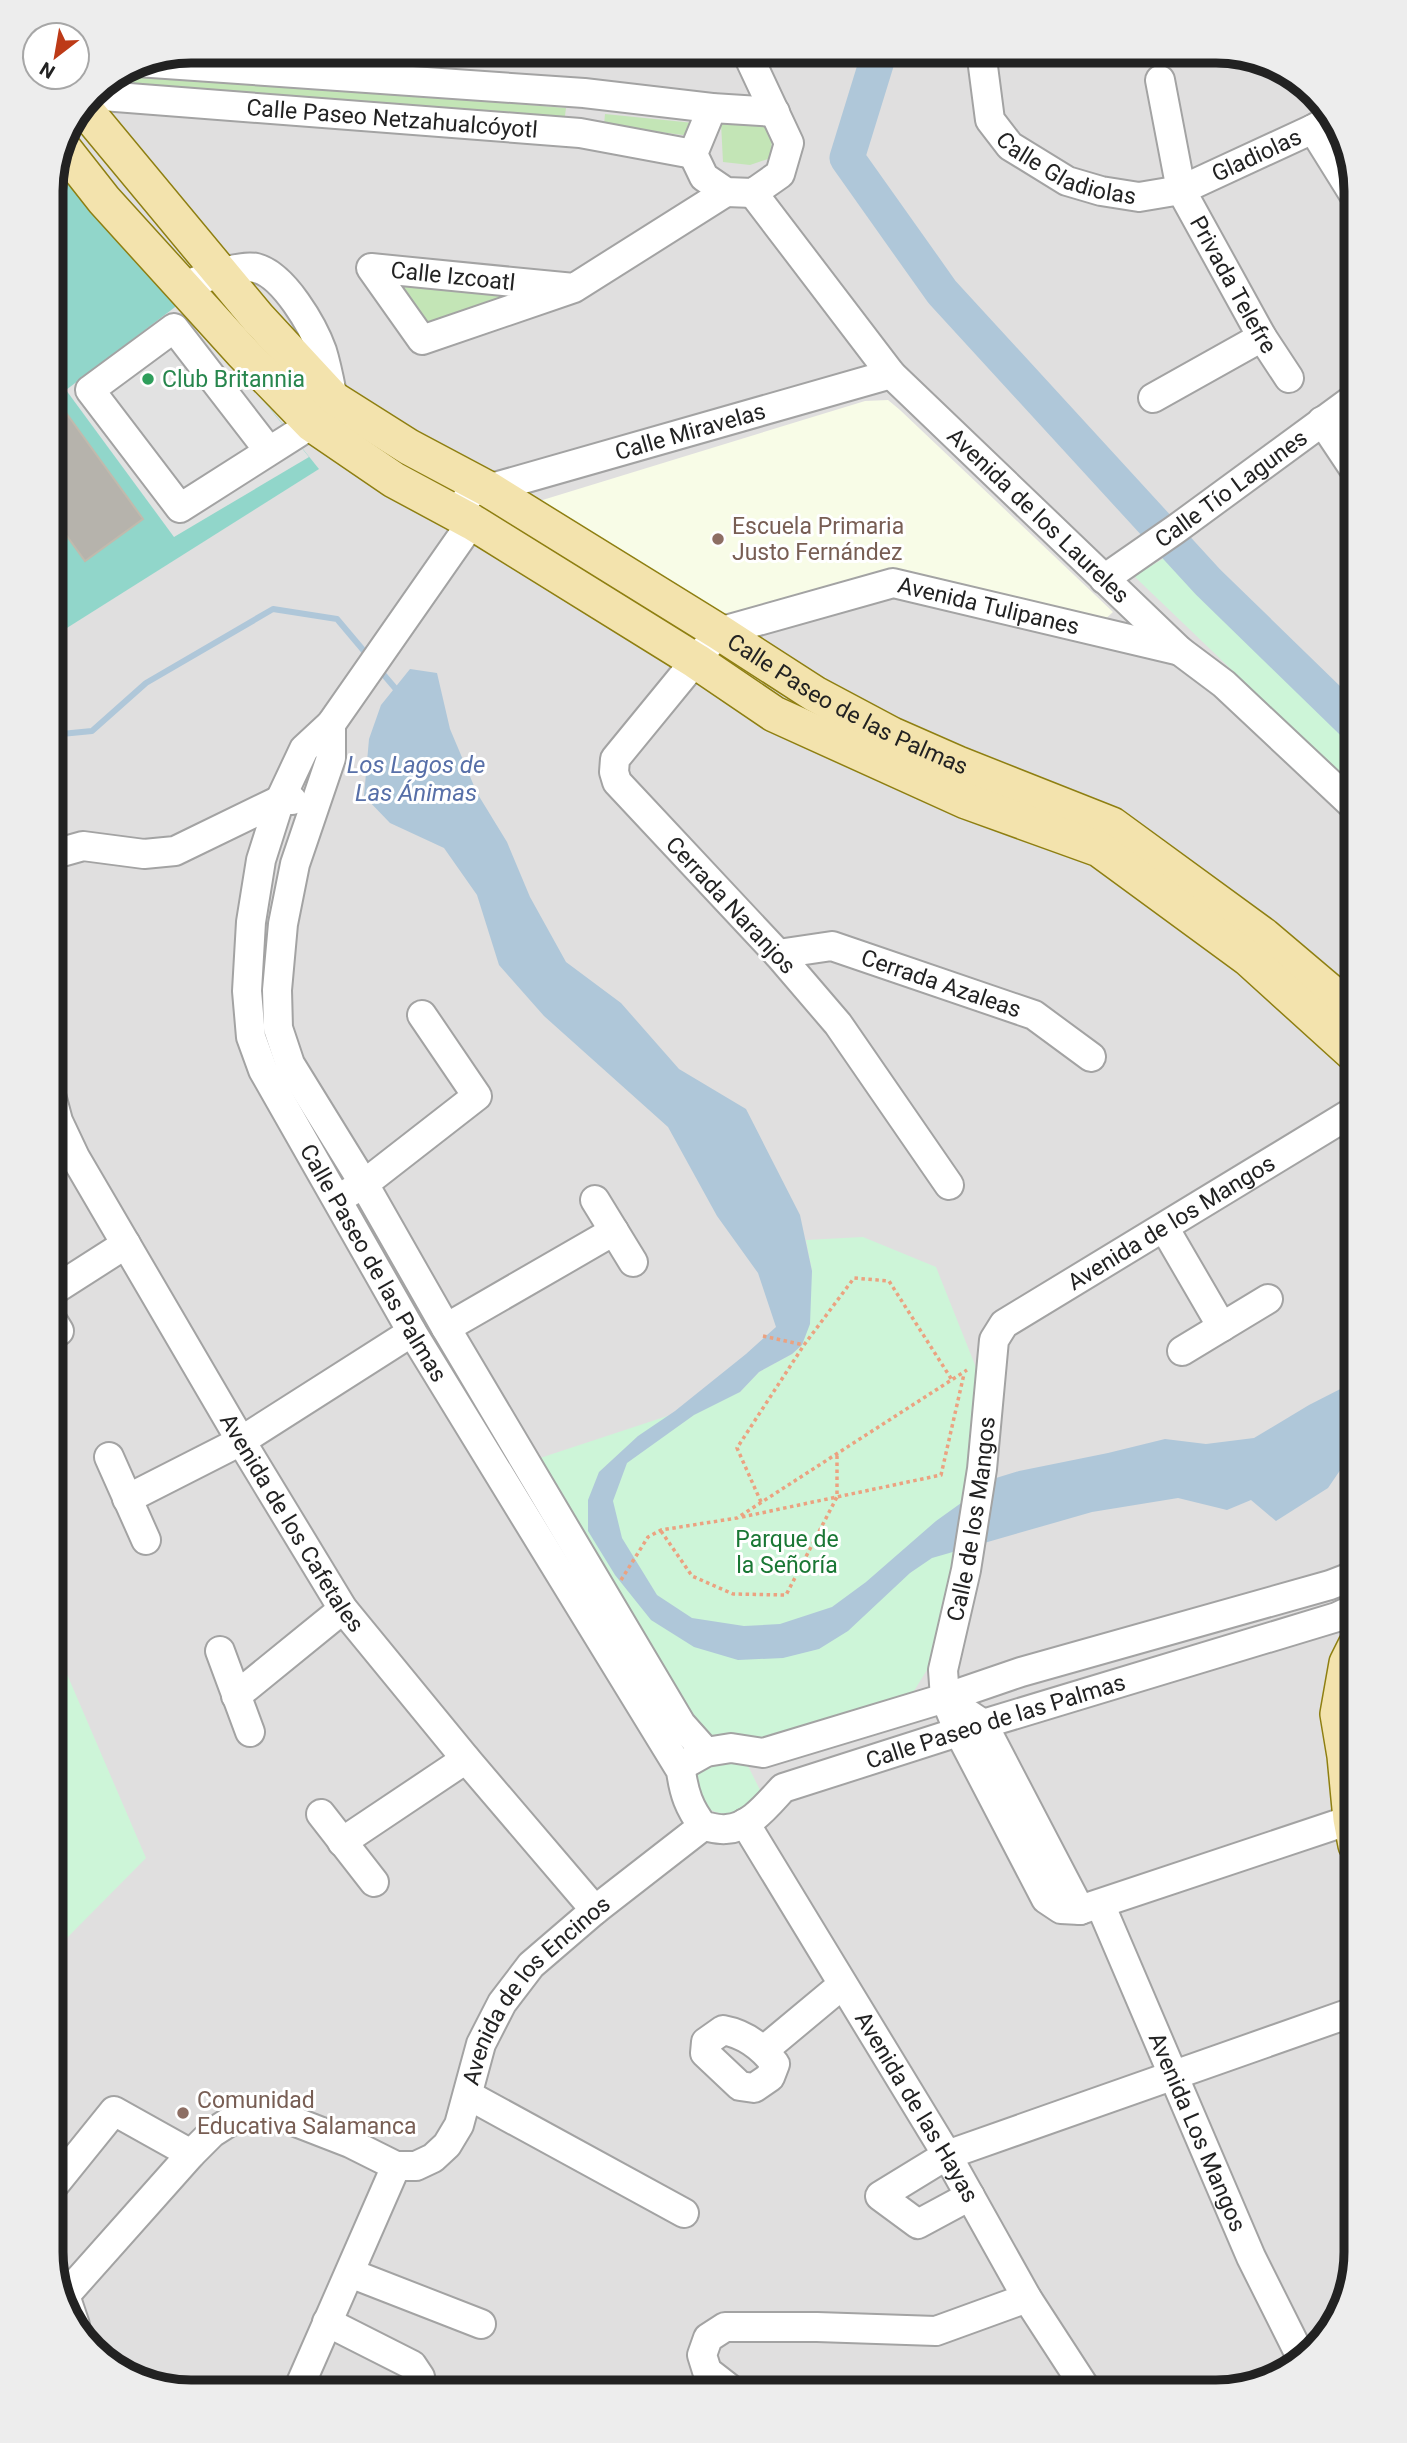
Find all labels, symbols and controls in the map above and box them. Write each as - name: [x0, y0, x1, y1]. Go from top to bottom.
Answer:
- north arrow: [21, 21, 91, 91]
- text: N: [36, 57, 59, 83]
- street label: Calle Paseo Netzahualcóyotl: [245, 94, 539, 144]
- street label: Gladiolas: [1208, 123, 1306, 188]
- street label: Calle Gladiolas: [990, 127, 1138, 210]
- street label: Privada Telefre: [1184, 212, 1282, 358]
- street label: Calle Izcoatl: [389, 257, 516, 296]
- place label: Club Britannia: [162, 366, 305, 393]
- marker: Club Britannia: [140, 371, 156, 387]
- street label: Calle Miravelas: [612, 398, 769, 466]
- street label: Avenida de los Laureles: [942, 423, 1135, 609]
- street label: Calle Tío Lagunes: [1150, 424, 1313, 553]
- place label: Escuela Primaria Justo Fernández: [732, 513, 904, 566]
- marker: Escuela Primaria Justo Fernández: [710, 531, 726, 547]
- street label: Avenida Tulipanes: [895, 572, 1082, 641]
- street label: Calle Paseo de las Palmas: [722, 628, 972, 781]
- water label: Los Lagos de Las Ánimas: [347, 751, 485, 807]
- street label: Cerrada Naranjos: [660, 831, 801, 980]
- street label: Cerrada Azaleas: [858, 944, 1025, 1024]
- street label: Calle Paseo de las Palmas: [294, 1139, 452, 1387]
- street label: Avenida de los Mangos: [1063, 1150, 1280, 1296]
- street label: Avenida de los Cafetales: [214, 1409, 369, 1638]
- street label: Calle de los Mangos: [942, 1415, 1001, 1624]
- park label: Parque de la Señoría: [735, 1526, 839, 1579]
- street label: Calle Paseo de las Palmas: [863, 1669, 1128, 1775]
- street label: Avenida de los Encinos: [457, 1890, 616, 2088]
- street label: Avenida de las Hayas: [849, 2007, 984, 2207]
- street label: Avenida Los Mangos: [1143, 2029, 1251, 2236]
- place label: Comunidad Educativa Salamanca: [197, 2087, 417, 2140]
- marker: Comunidad Educativa Salamanca: [175, 2105, 191, 2121]

